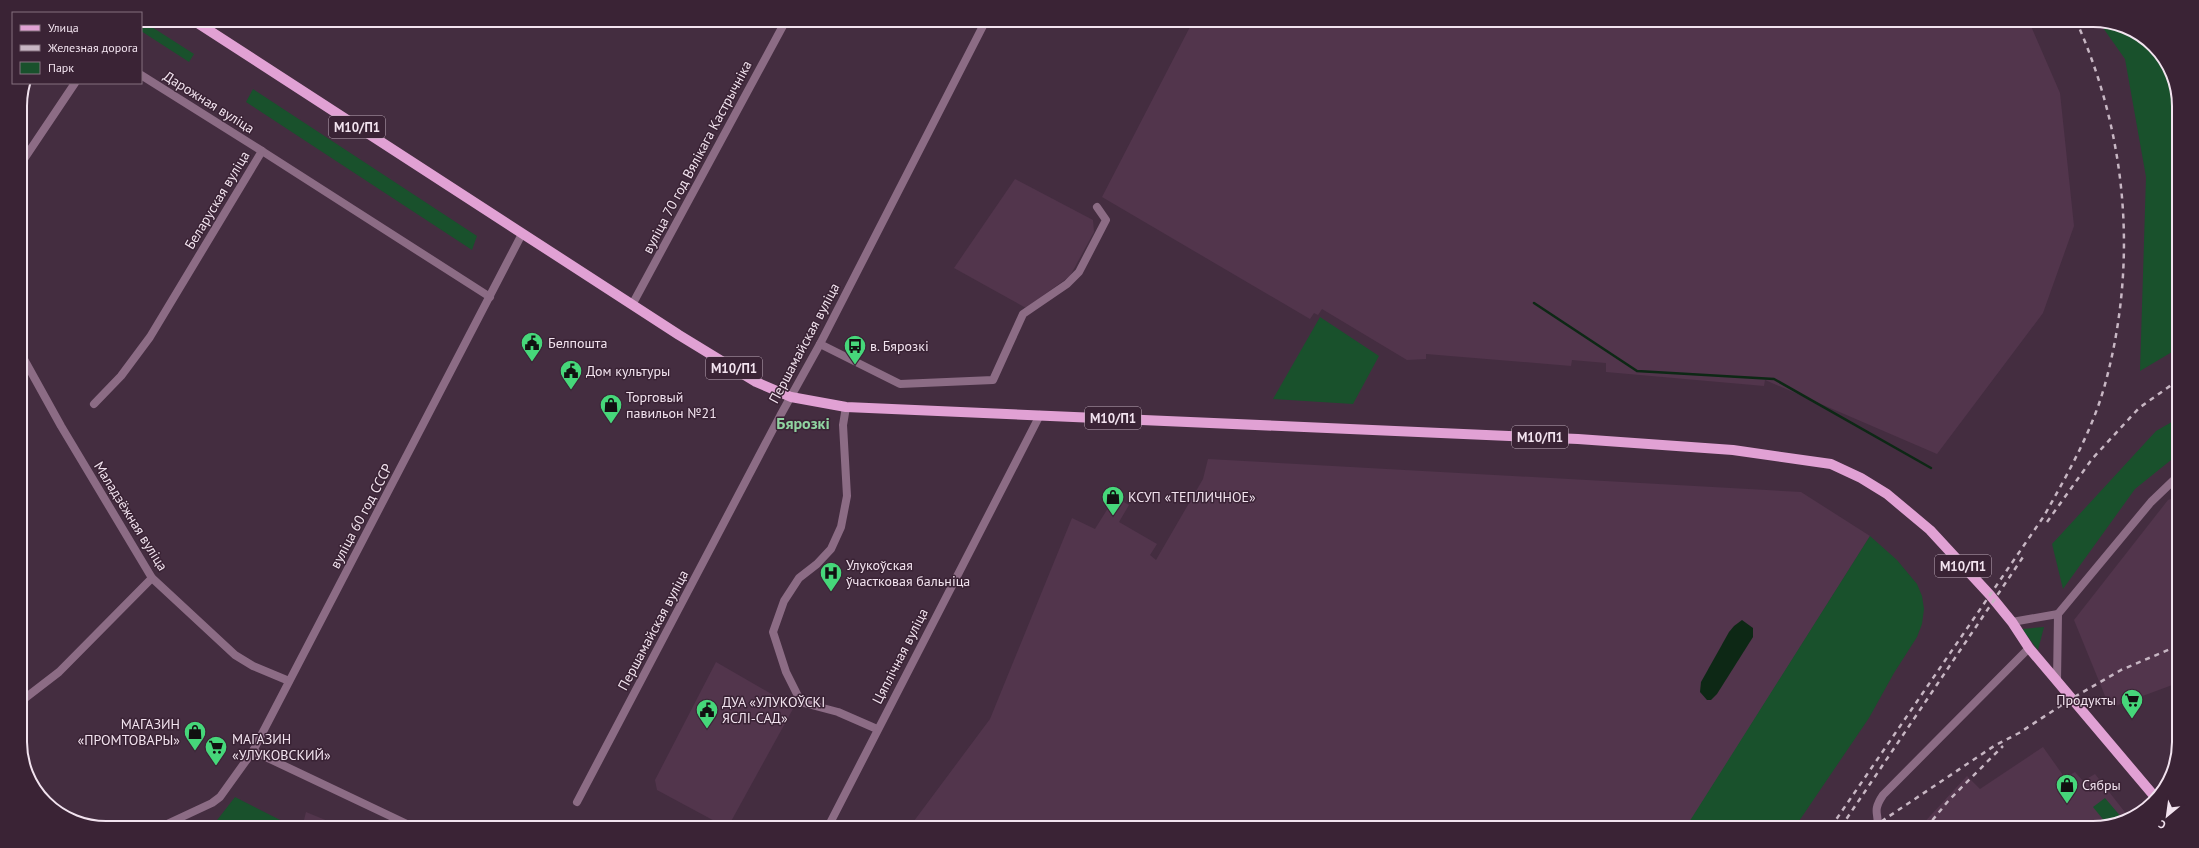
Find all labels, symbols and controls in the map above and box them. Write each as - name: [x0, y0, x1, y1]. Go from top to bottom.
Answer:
- legend: [12, 12, 142, 84]
- text: Улица: [48, 20, 79, 35]
- text: Железная дорога: [47, 40, 138, 55]
- street label: вуліца 70 год Вялікага Кастрычніка: [638, 57, 756, 257]
- text: Парк: [48, 60, 74, 75]
- street label: Дарожная вуліца: [160, 67, 258, 137]
- road number: М10/П1: [329, 116, 385, 138]
- street label: Беларуская вуліца: [181, 148, 253, 252]
- street label: Першамайская вуліца: [765, 280, 843, 406]
- public building icon: Белпошта: [519, 330, 545, 363]
- bus stop icon: в. Бярозкі: [842, 333, 868, 366]
- place label: Белпошта: [548, 334, 607, 352]
- place label: в. Бярозкі: [870, 337, 929, 355]
- road number: М10/П1: [706, 357, 762, 379]
- public building icon: Дом культуры: [558, 358, 584, 391]
- place label: Дом культуры: [586, 362, 670, 380]
- place label: Торговый павильон №21: [626, 388, 717, 422]
- shop icon: Торговый павильон №21: [598, 392, 624, 425]
- road number: М10/П1: [1085, 407, 1141, 429]
- district label: Бярозкі: [776, 413, 830, 433]
- road number: М10/П1: [1512, 426, 1568, 448]
- street label: Маладзёжная вуліца: [90, 458, 172, 574]
- street label: вуліца 60 год СССР: [326, 460, 396, 572]
- shop icon: КСУП «ТЕПЛИЧНОЕ»: [1100, 484, 1126, 517]
- place label: КСУП «ТЕПЛИЧНОЕ»: [1128, 488, 1256, 506]
- road number: М10/П1: [1935, 555, 1991, 577]
- place label: Улукоўская ўчастковая бальніца: [846, 556, 970, 590]
- hospital icon: Улукоўская ўчастковая бальніца: [818, 560, 844, 593]
- street label: Першамайская вуліца: [614, 567, 692, 693]
- street label: Цяплічная вуліца: [868, 605, 932, 707]
- supermarket icon: Продукты: [2119, 687, 2145, 720]
- place label: Продукты: [2056, 691, 2116, 709]
- place label: ДУА «УЛУКОЎСКІ ЯСЛІ-САД»: [722, 693, 825, 727]
- public building icon: ДУА «УЛУКОЎСКІ ЯСЛІ-САД»: [694, 697, 720, 730]
- place label: МАГАЗИН «ПРОМТОВАРЫ»: [78, 715, 180, 749]
- shop icon: МАГАЗИН «ПРОМТОВАРЫ»: [182, 719, 208, 752]
- place label: МАГАЗИН «УЛУКОВСКИЙ»: [232, 730, 331, 764]
- supermarket icon: МАГАЗИН «УЛУКОВСКИЙ»: [203, 734, 229, 767]
- shop icon: Сябры: [2054, 772, 2080, 805]
- place label: Сябры: [2082, 776, 2121, 794]
- north arrow: [2147, 796, 2187, 836]
- text: С: [2156, 817, 2168, 832]

